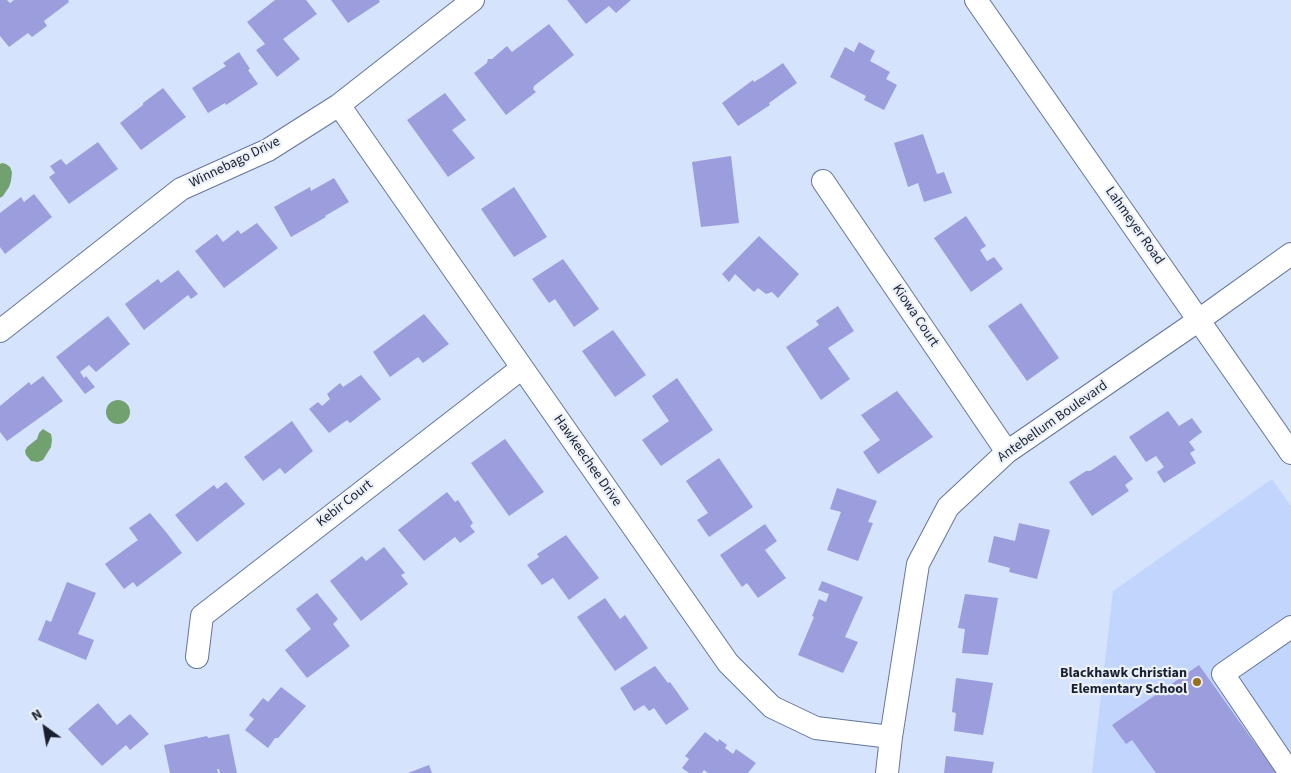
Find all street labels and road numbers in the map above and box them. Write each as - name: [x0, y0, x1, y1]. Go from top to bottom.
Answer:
- street label: Winnebago Drive: [187, 134, 283, 192]
- street label: Lahmeyer Road: [1101, 184, 1167, 268]
- street label: Kiowa Court: [888, 282, 942, 350]
- street label: Antebellum Boulevard: [995, 378, 1111, 466]
- street label: Hawkeechee Drive: [549, 412, 625, 510]
- street label: Kebir Court: [314, 477, 376, 531]

